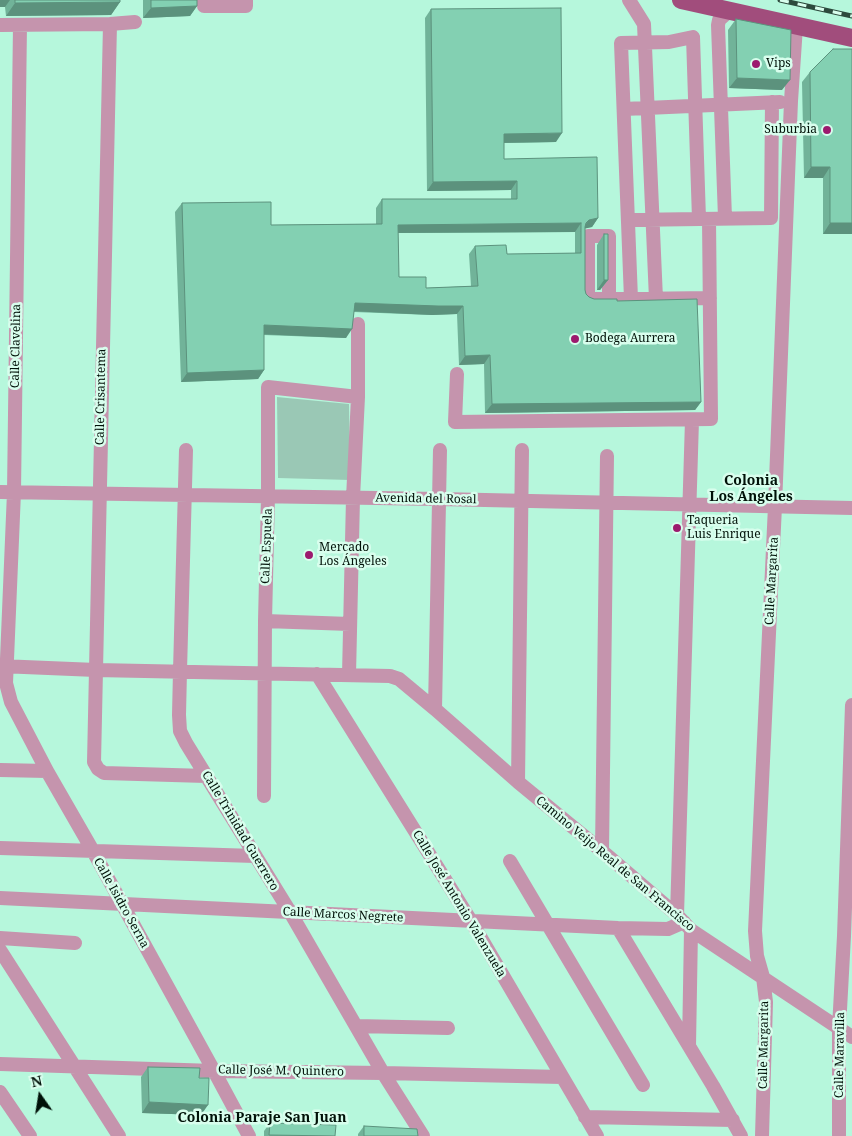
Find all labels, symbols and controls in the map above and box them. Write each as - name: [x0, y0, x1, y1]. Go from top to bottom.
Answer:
- place label: Vips: [766, 57, 791, 71]
- marker: Vips: [750, 58, 762, 70]
- place label: Suburbia: [764, 123, 817, 137]
- marker: Suburbia: [821, 124, 833, 136]
- street label: Calle Clavelina: [8, 304, 24, 388]
- place label: Bodega Aurrera: [585, 332, 676, 346]
- marker: Bodega Aurrera: [569, 333, 581, 345]
- street label: Calle Crisantema: [93, 349, 109, 445]
- district label: Colonia Los Ángeles: [709, 473, 793, 506]
- street label: Avenida del Rosal: [375, 491, 477, 507]
- street label: Calle Espuela: [258, 508, 276, 584]
- place label: Taqueria Luis Enrique: [687, 514, 761, 542]
- marker: Taqueria Luis Enrique: [671, 522, 683, 534]
- street label: Calle Margarita: [762, 536, 782, 626]
- place label: Mercado Los Ángeles: [319, 541, 387, 569]
- marker: Mercado Los Ángeles: [303, 549, 315, 561]
- street label: Calle Trinidad Guerrero: [199, 769, 281, 893]
- street label: Camino Veijo Real de San Francisco: [533, 793, 697, 935]
- street label: Calle José Antonio Valenzuela: [409, 828, 509, 980]
- street label: Calle Isidro Serna: [90, 855, 152, 951]
- street label: Calle Marcos Negrete: [282, 905, 404, 925]
- street label: Calle Margarita: [756, 1001, 772, 1089]
- street label: Calle Maravilla: [832, 1012, 848, 1098]
- street label: Calle José M. Quintero: [218, 1063, 344, 1079]
- text: N: [29, 1070, 44, 1091]
- north arrow: [15, 1071, 65, 1121]
- district label: Colonia Paraje San Juan: [177, 1110, 347, 1126]

